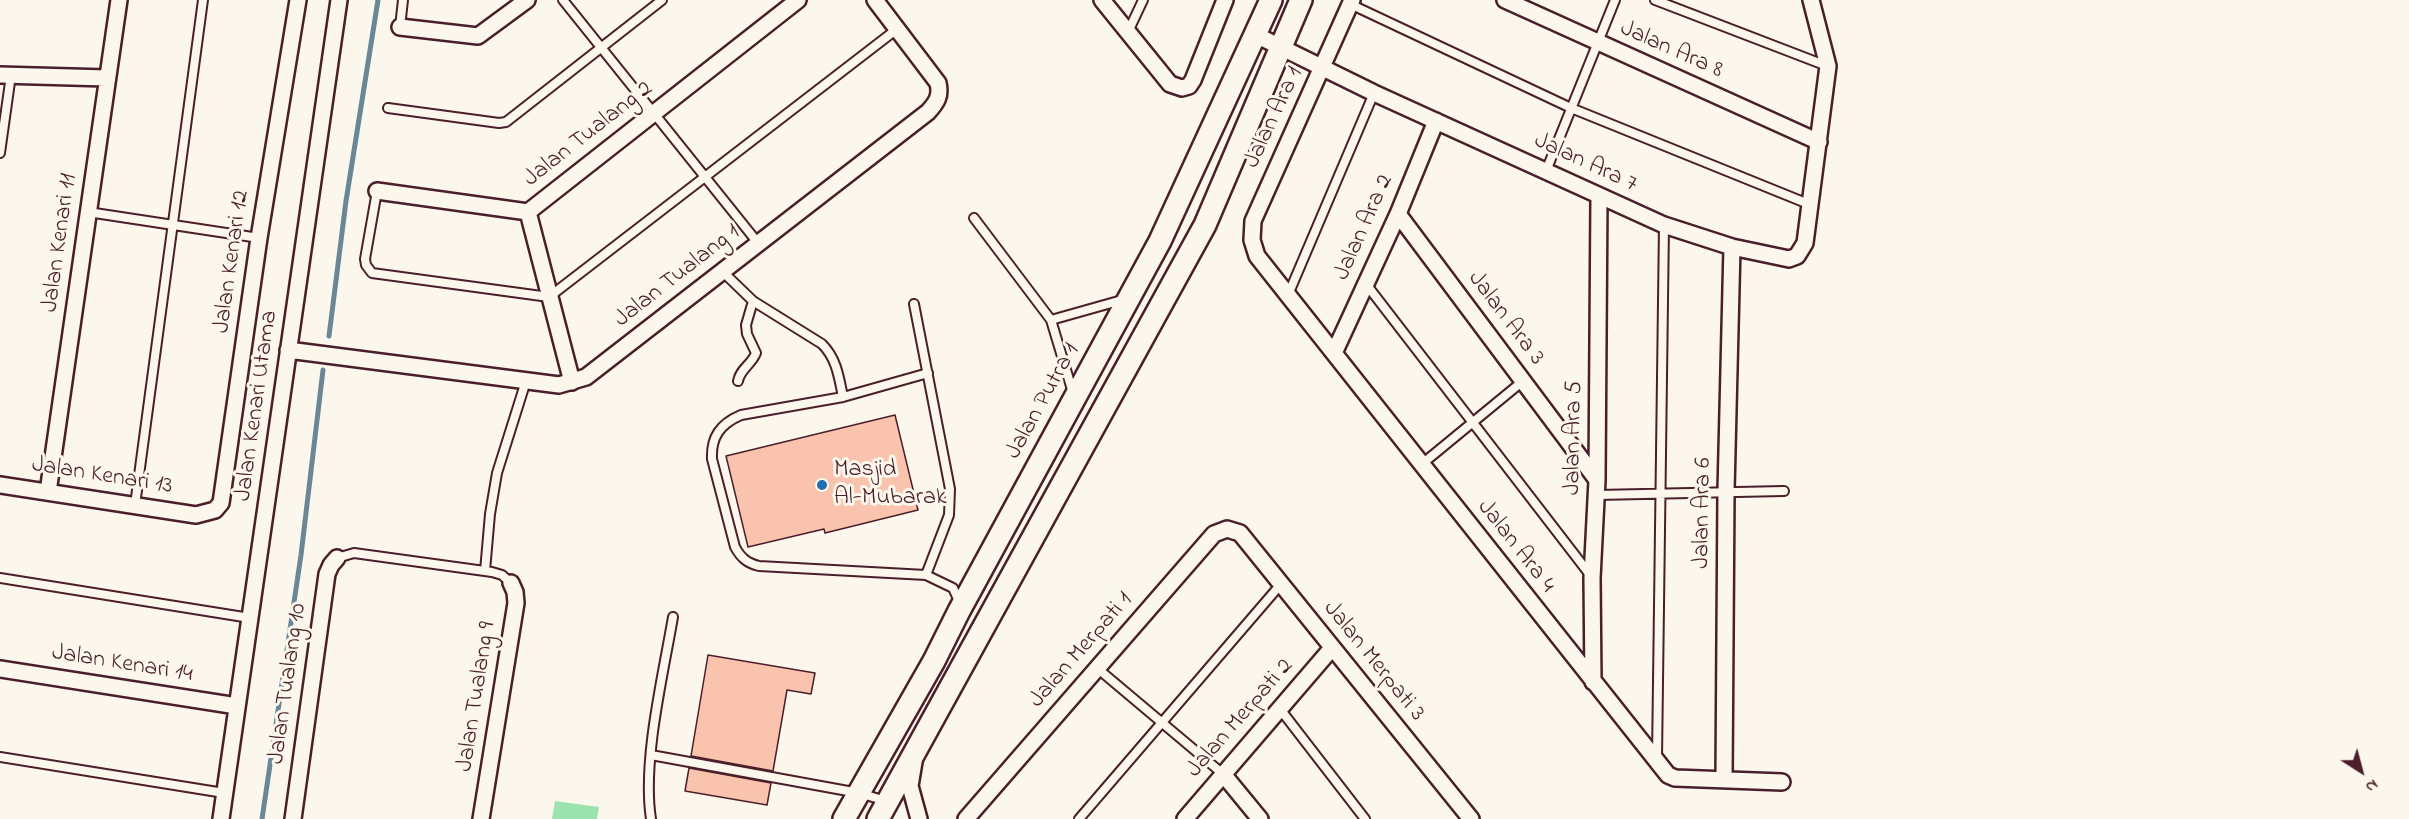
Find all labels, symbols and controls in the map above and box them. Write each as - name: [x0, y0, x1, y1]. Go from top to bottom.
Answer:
- street label: Jalan Ara 8: [1615, 16, 1727, 86]
- street label: Jalan Ara 1: [1239, 63, 1311, 173]
- street label: Jalan Tualang 2: [519, 76, 659, 194]
- street label: Jalan Ara 7: [1529, 128, 1641, 200]
- street label: Jalan Ara 2: [1329, 171, 1401, 285]
- street label: Jalan Kenari 11: [37, 172, 85, 314]
- street label: Jalan Kenari 12: [209, 189, 257, 335]
- street label: Jalan Tualang 1: [609, 219, 747, 335]
- street label: Jalan Ara 3: [1460, 266, 1550, 372]
- street label: Jalan Kenari Utama: [230, 309, 286, 503]
- street label: Jalan Putra 1: [1000, 339, 1088, 465]
- street label: Jalan Ara 5: [1560, 381, 1590, 495]
- street label: Jalan Kenari 13: [30, 452, 174, 502]
- place label: Masjid Al-Mubarak: [834, 457, 947, 513]
- street label: Jalan Ara 6: [1689, 457, 1719, 569]
- marker: Masjid Al-Mubarak: [815, 478, 829, 492]
- street label: Jalan Ara 4: [1470, 495, 1560, 599]
- street label: Jalan Merpati 1: [1024, 587, 1140, 715]
- street label: Jalan Merpati 3: [1316, 596, 1430, 728]
- street label: Jalan Tualang 10: [263, 602, 315, 766]
- street label: Jalan Tualang 9: [452, 620, 504, 774]
- street label: Jalan Kenari 14: [50, 640, 194, 690]
- street label: Jalan Merpati 2: [1181, 653, 1301, 785]
- north arrow: [2331, 741, 2391, 801]
- text: N: [2360, 773, 2383, 798]

